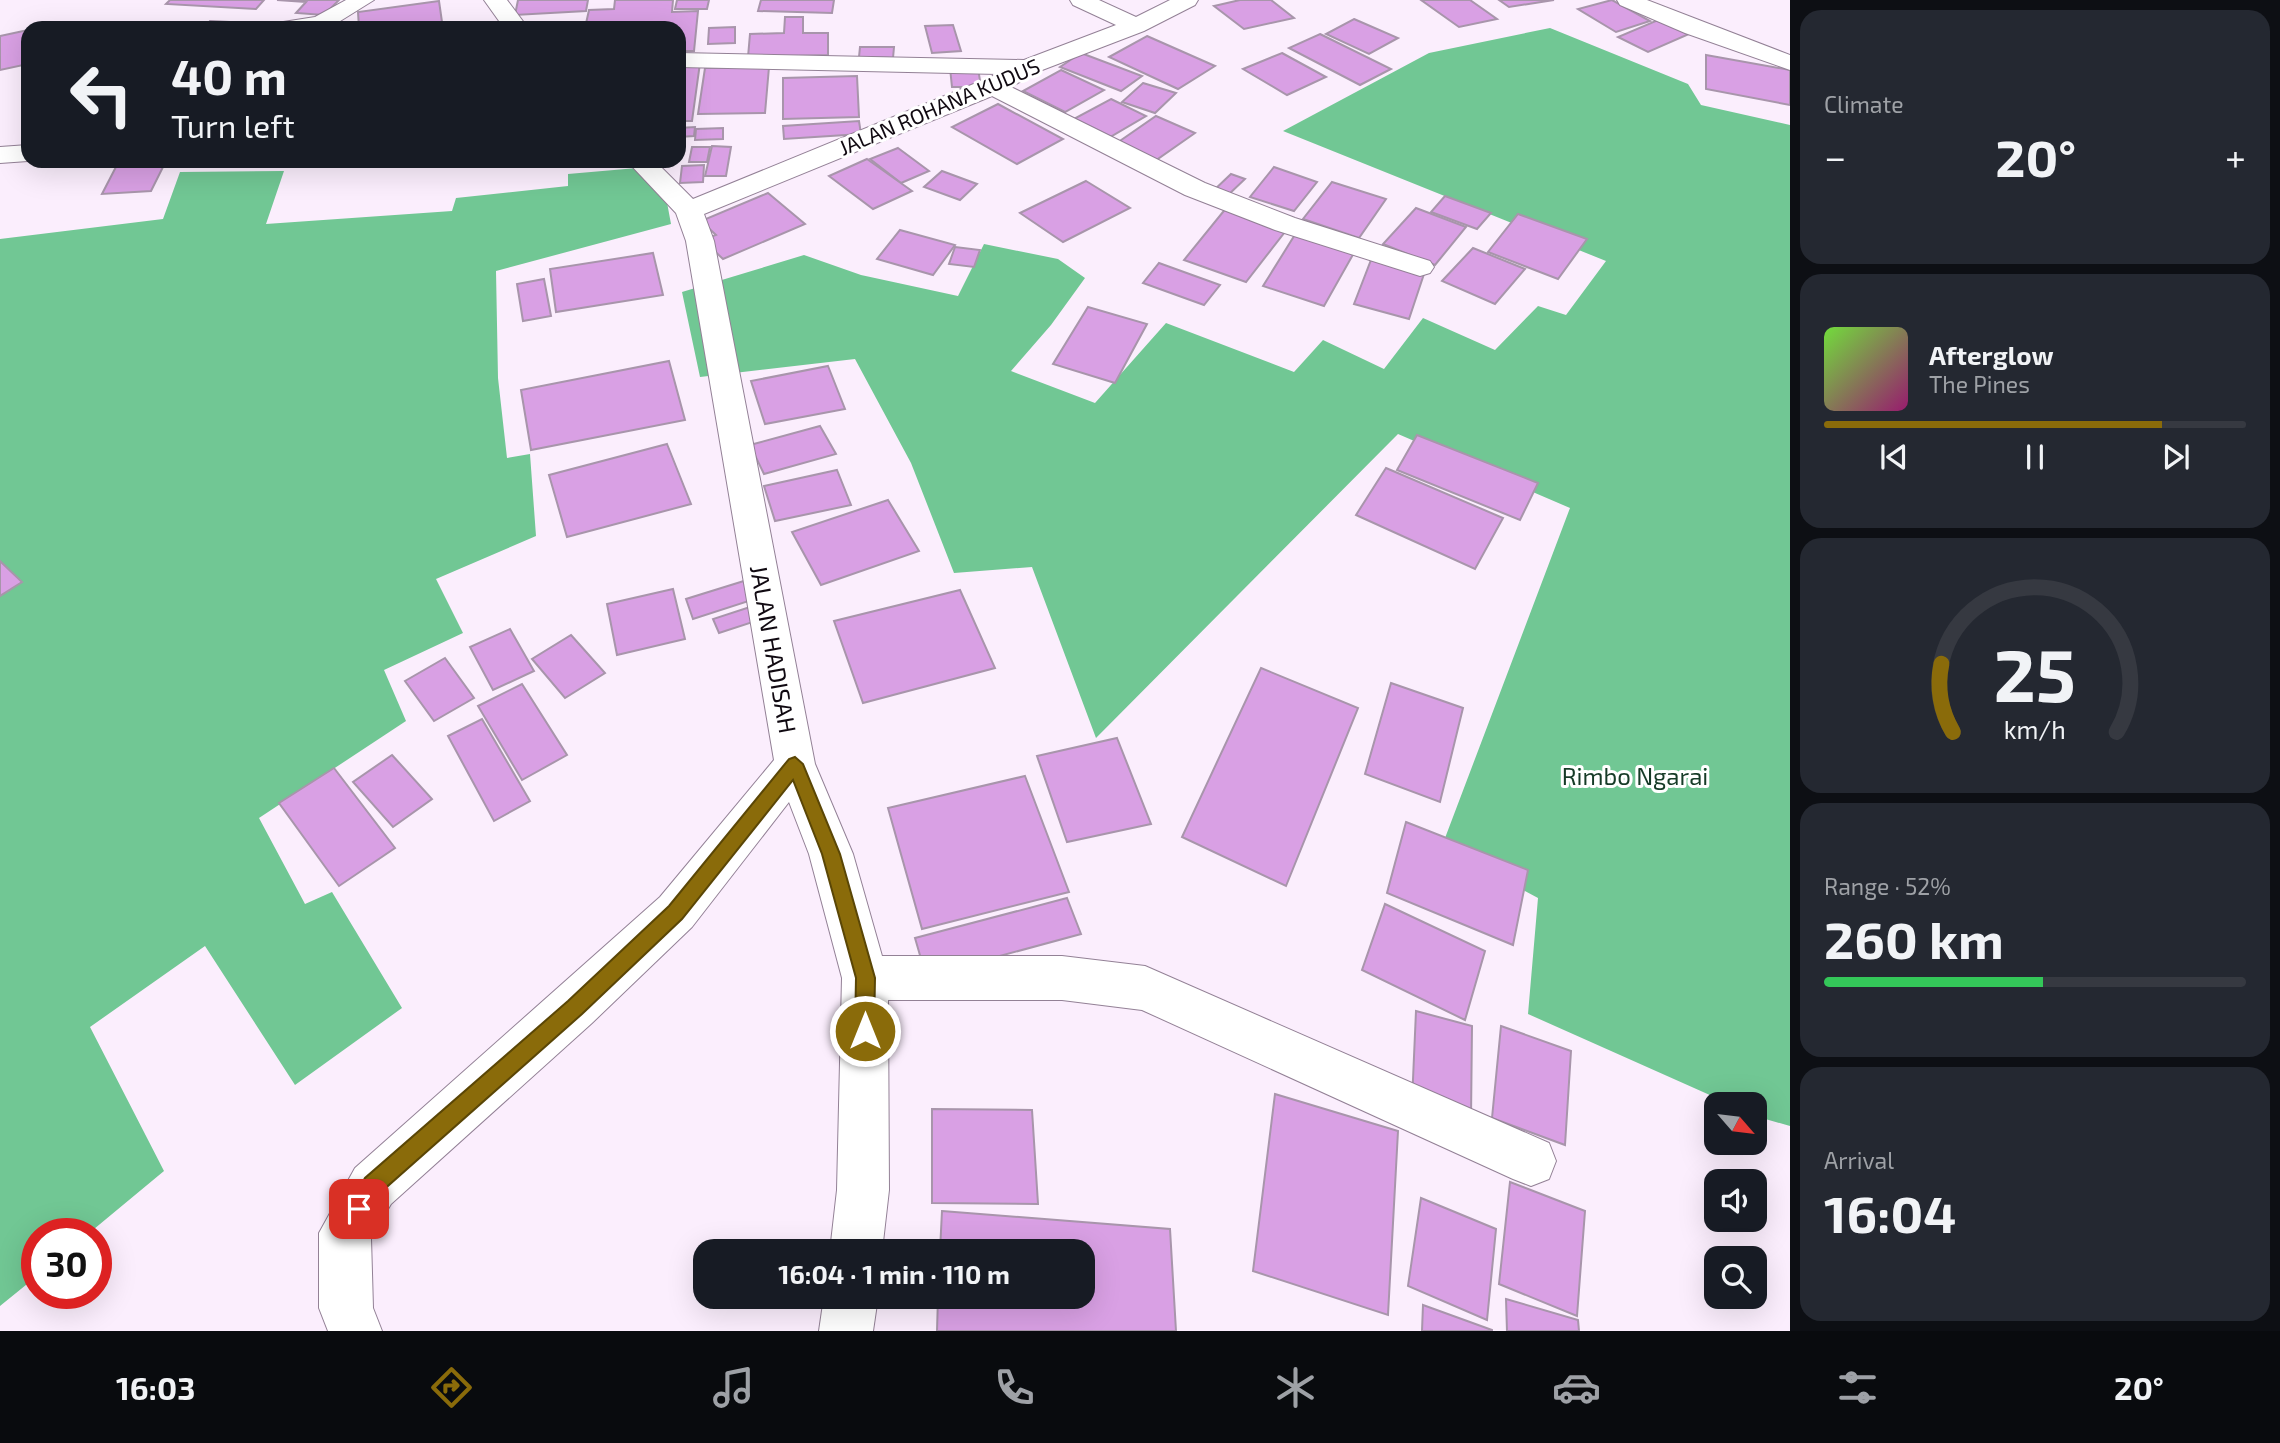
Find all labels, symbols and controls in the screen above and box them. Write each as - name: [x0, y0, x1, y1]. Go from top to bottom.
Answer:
- text: 40 m: [171, 46, 287, 105]
- icon: left: [56, 49, 147, 140]
- street label: JALAN ROHANA KUDUS: [835, 52, 1043, 160]
- text: Climate: [1824, 90, 1904, 118]
- text: Turn left: [171, 106, 295, 144]
- text: 20°: [1995, 125, 2076, 187]
- text: −: [1824, 133, 1846, 179]
- text: +: [2225, 133, 2246, 179]
- text: Afterglow: [1929, 339, 2054, 370]
- text: The Pines: [1929, 370, 2030, 398]
- icon: previous: [1875, 438, 1913, 476]
- icon: pause: [2016, 438, 2054, 476]
- icon: next: [2157, 438, 2195, 476]
- street label: JALAN HADISAH: [745, 563, 803, 735]
- text: 25: [1994, 629, 2076, 717]
- text: km/h: [2004, 713, 2066, 743]
- park label: Rimbo Ngarai: [1562, 761, 1708, 790]
- text: Range · 52%: [1824, 872, 1951, 900]
- text: 260 km: [1824, 907, 2004, 969]
- position arrow: [828, 994, 902, 1068]
- north arrow: [1704, 1092, 1768, 1155]
- map controls: [1704, 1092, 1767, 1309]
- text: Arrival: [1824, 1146, 1894, 1174]
- button: sound: [1704, 1169, 1767, 1232]
- pin: [329, 1179, 389, 1239]
- text: 16:04: [1824, 1181, 1956, 1243]
- icon: arrive: [340, 1190, 378, 1228]
- speed limit sign: 30: [21, 1218, 112, 1309]
- button: search: [1704, 1246, 1767, 1309]
- text: 16:04 · 1 min · 110 m: [778, 1258, 1010, 1289]
- icon: directions: [427, 1363, 476, 1412]
- icon: music: [709, 1363, 758, 1412]
- icon: phone: [990, 1363, 1039, 1412]
- icon: climate: [1271, 1363, 1320, 1412]
- icon: car: [1552, 1363, 1601, 1412]
- icon: filters: [1833, 1363, 1882, 1412]
- text: 16:03: [116, 1368, 195, 1406]
- text: 20°: [2114, 1368, 2164, 1406]

